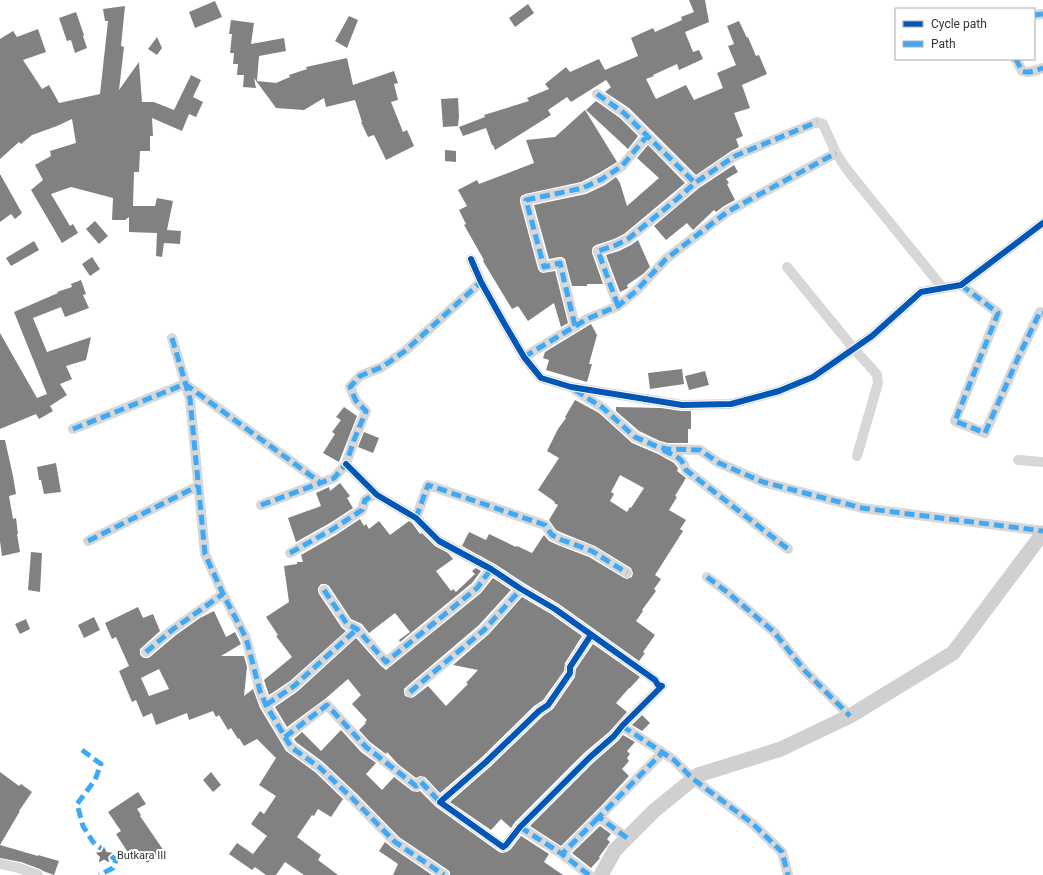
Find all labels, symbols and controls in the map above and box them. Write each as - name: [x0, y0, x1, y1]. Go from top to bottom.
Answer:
- legend: [895, 8, 1035, 60]
- text: Cycle path: [931, 17, 987, 31]
- text: Path: [931, 37, 956, 51]
- place icon: Butkara III: [94, 845, 114, 865]
- place label: Butkara III: [117, 849, 166, 862]

